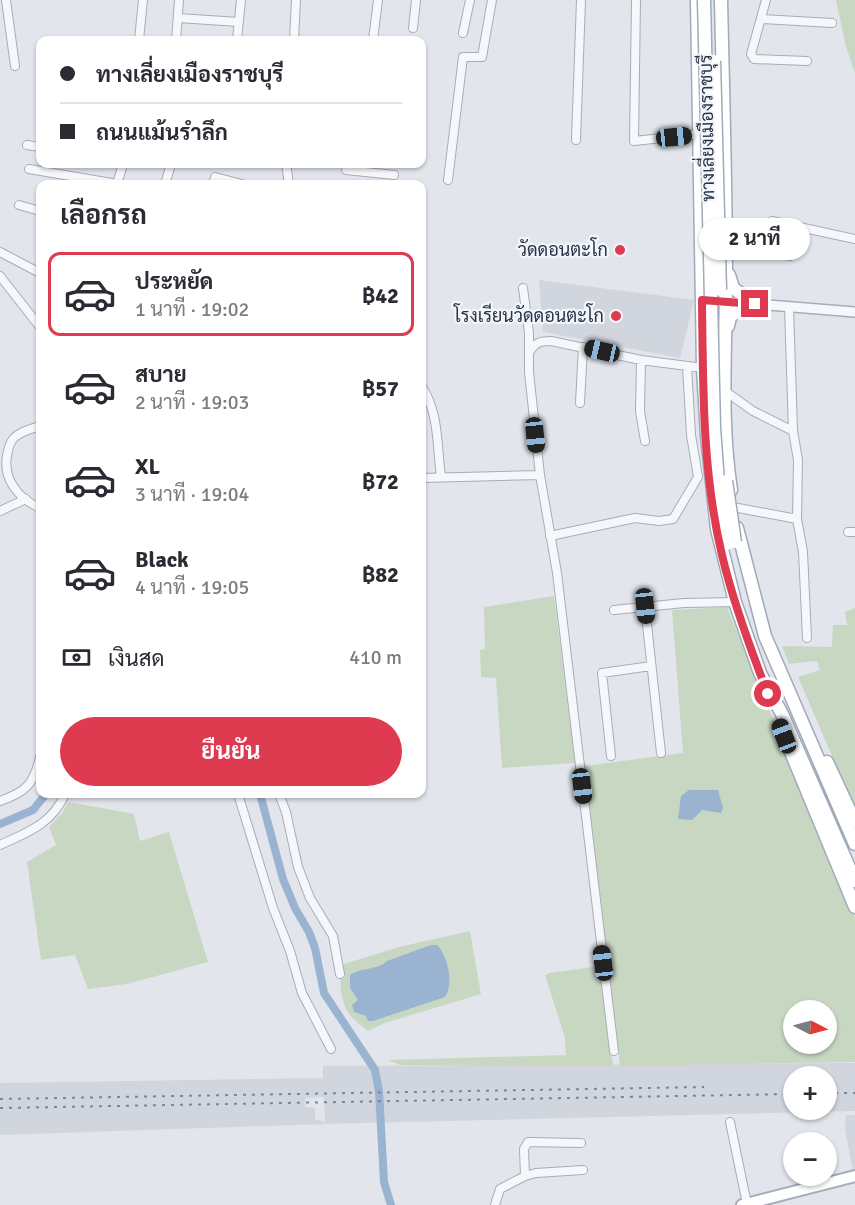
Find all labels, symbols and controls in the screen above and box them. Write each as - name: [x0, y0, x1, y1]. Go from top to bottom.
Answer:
- street label: ทางเลี่ยงเมืองราชบุรี: [690, 54, 720, 202]
- text: ทางเลี่ยงเมืองราชบุรี: [96, 61, 283, 88]
- text: ถนนแม้นรำลึก: [96, 119, 228, 146]
- car: [655, 126, 693, 148]
- text: เลือกรถ: [60, 199, 147, 232]
- callout: 2 นาที: [700, 217, 810, 259]
- text: 2 นาที: [729, 226, 780, 251]
- place label: วัดดอนตะโก: [518, 237, 608, 261]
- marker: วัดดอนตะโก: [613, 243, 627, 257]
- icon: car: [63, 267, 117, 321]
- text: ประหยัด: [135, 268, 213, 295]
- text: ฿42: [362, 282, 399, 309]
- route end: [741, 290, 768, 317]
- text: 1 นาที · 19:02: [135, 297, 249, 322]
- place label: โรงเรียนวัดดอนตะโก: [453, 303, 604, 327]
- marker: โรงเรียนวัดดอนตะโก: [609, 309, 623, 323]
- car: [582, 338, 622, 364]
- icon: car: [63, 360, 117, 414]
- text: สบาย: [135, 361, 187, 388]
- text: ฿57: [362, 375, 399, 402]
- text: 2 นาที · 19:03: [135, 390, 249, 415]
- car: [524, 416, 546, 454]
- icon: car: [63, 453, 117, 507]
- text: XL: [135, 453, 160, 480]
- text: ฿72: [362, 468, 399, 495]
- text: 3 นาที · 19:04: [135, 482, 249, 507]
- icon: car: [63, 546, 117, 600]
- text: Black: [135, 546, 189, 573]
- text: ฿82: [362, 561, 399, 588]
- text: 4 นาที · 19:05: [135, 575, 249, 600]
- car: [634, 587, 656, 625]
- icon: cash: [60, 641, 93, 674]
- text: เงินสด: [108, 645, 165, 672]
- text: 410 m: [349, 645, 402, 670]
- route start: [754, 680, 781, 707]
- car: [769, 716, 799, 756]
- button: ยืนยัน: [60, 717, 402, 786]
- car: [571, 767, 593, 805]
- car: [592, 944, 614, 982]
- north arrow: [783, 1000, 837, 1054]
- map controls: [783, 1000, 837, 1186]
- button: +: [783, 1066, 837, 1120]
- button: −: [783, 1132, 837, 1186]

